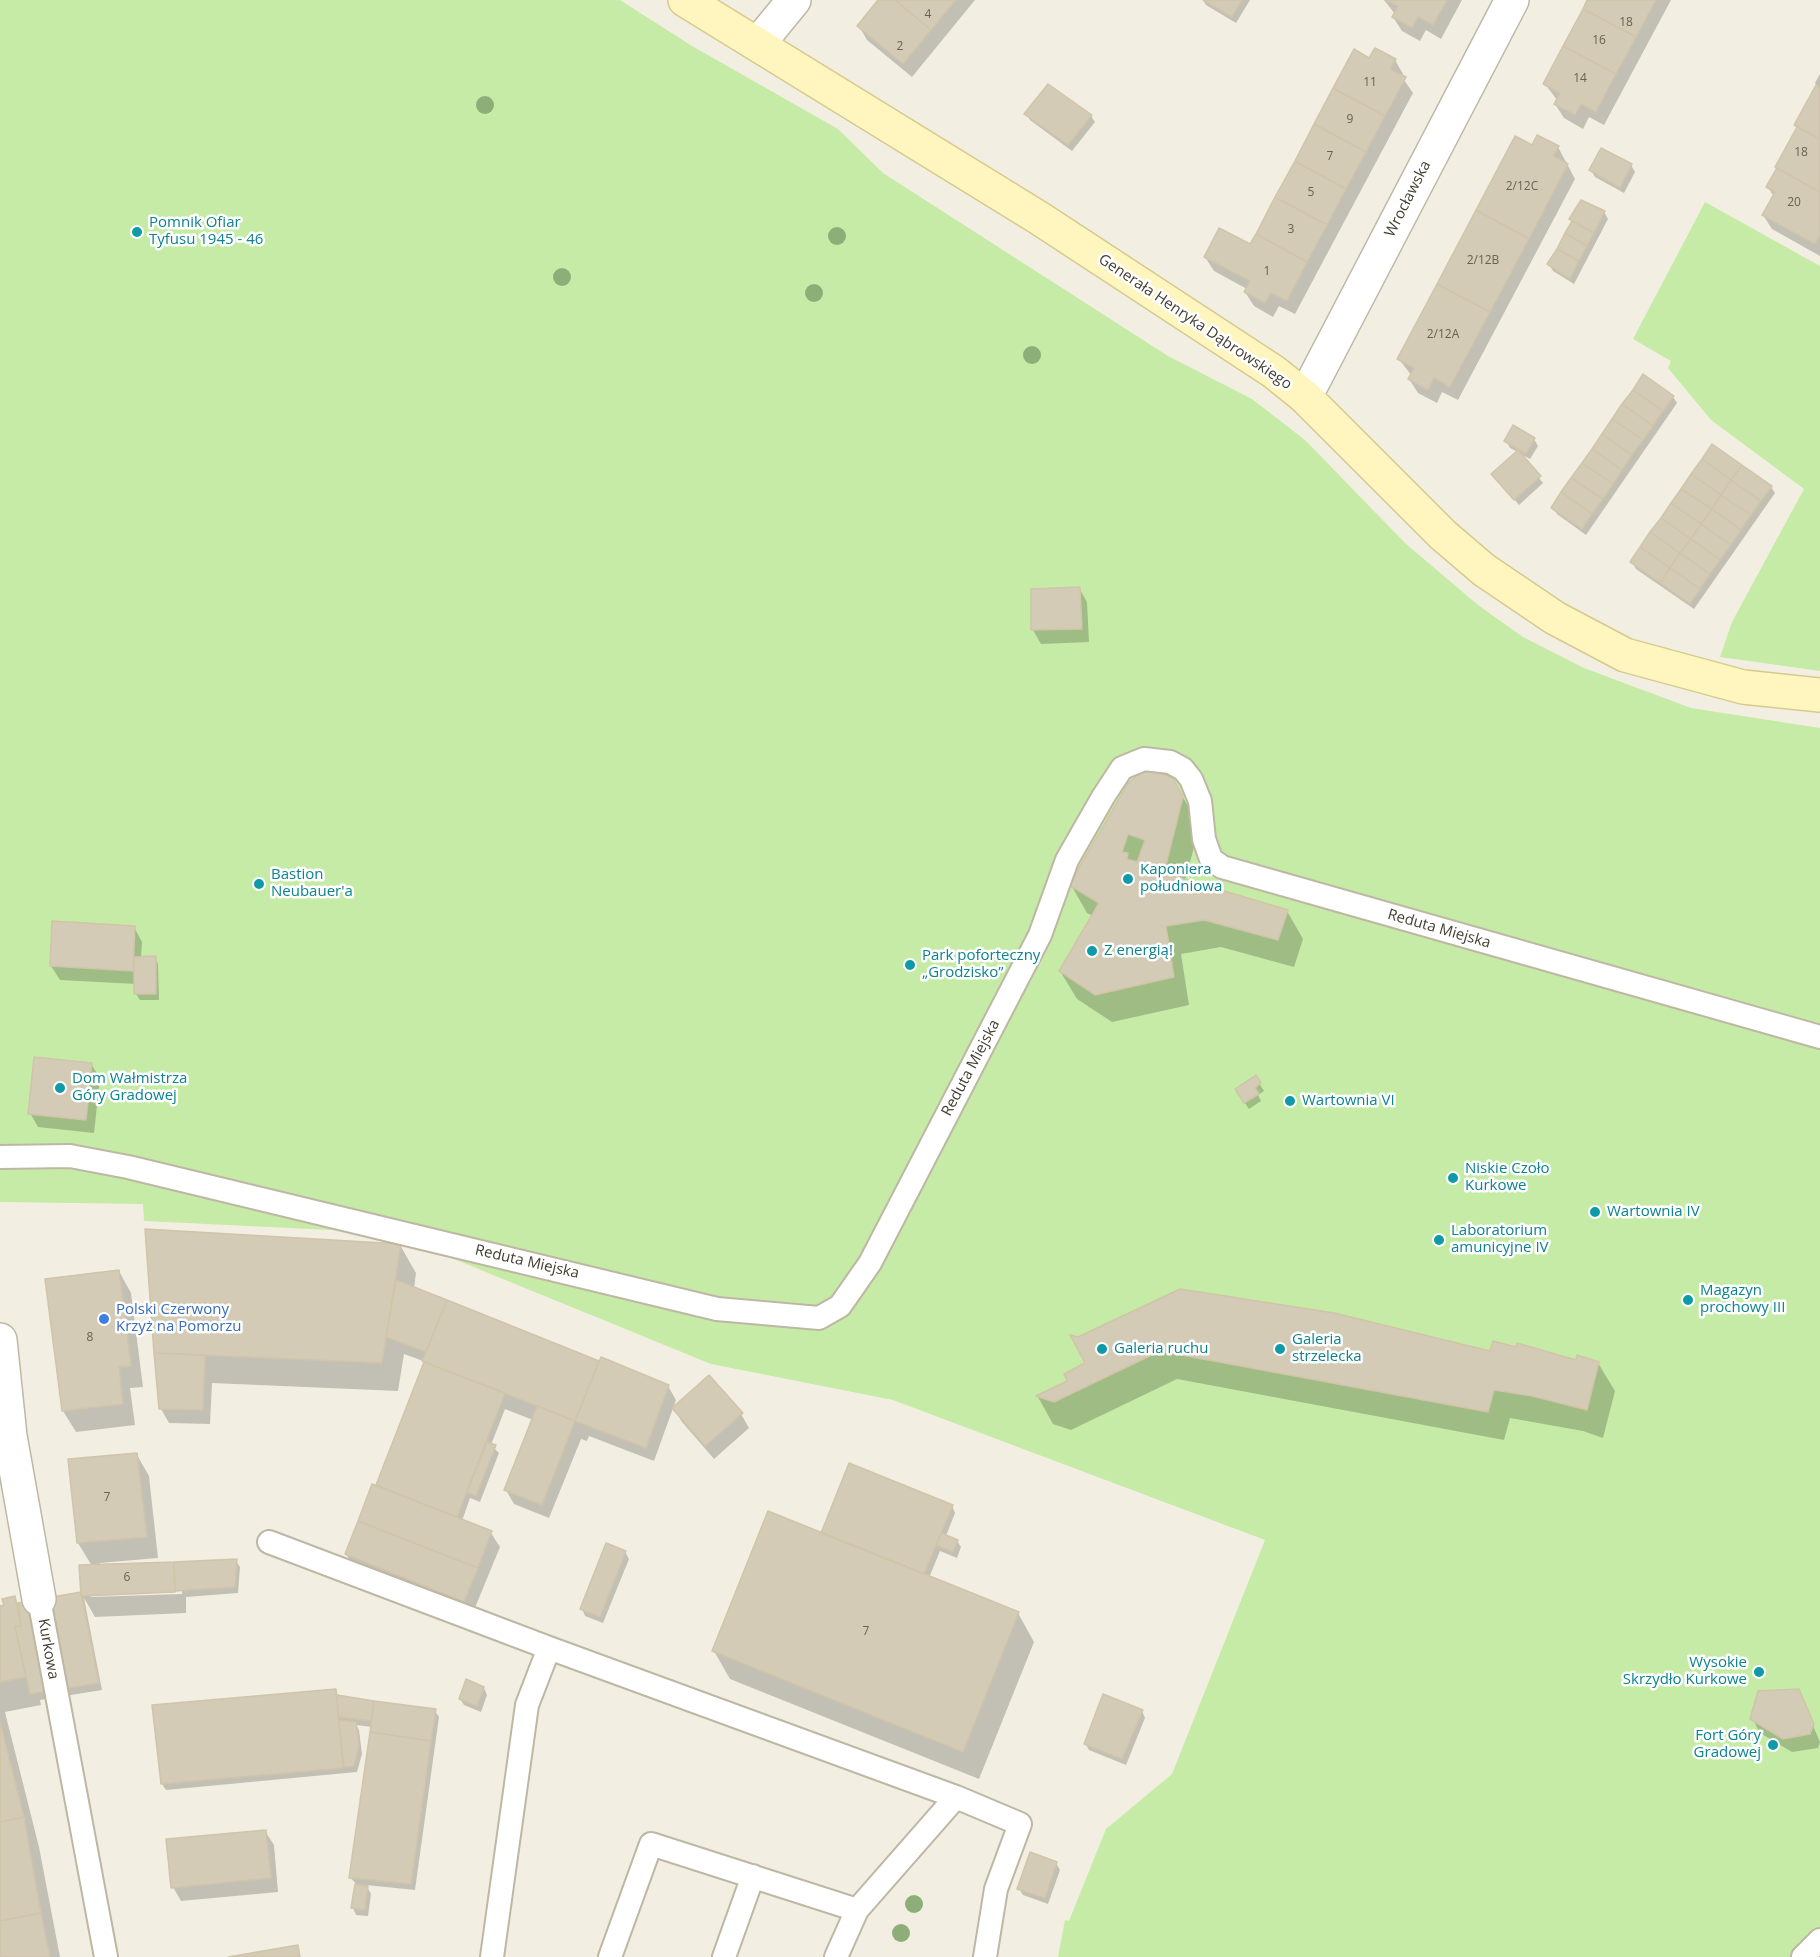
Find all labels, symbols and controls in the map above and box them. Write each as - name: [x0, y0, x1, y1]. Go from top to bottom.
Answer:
- house number: 4: [925, 8, 931, 22]
- house number: 18: [1619, 16, 1633, 30]
- house number: 16: [1592, 34, 1606, 48]
- house number: 2: [897, 40, 903, 54]
- house number: 14: [1573, 72, 1587, 86]
- house number: 11: [1363, 76, 1377, 90]
- house number: 9: [1347, 113, 1353, 127]
- house number: 18: [1794, 146, 1808, 160]
- house number: 7: [1327, 150, 1333, 164]
- street label: Wrocławska: [1381, 158, 1435, 240]
- house number: 2/12C: [1506, 180, 1538, 194]
- house number: 5: [1308, 186, 1314, 200]
- house number: 20: [1787, 196, 1801, 210]
- place label: Pomnik Ofiar Tyfusu 1945 - 46: [149, 214, 263, 249]
- house number: 3: [1288, 223, 1294, 237]
- marker: Pomnik Ofiar Tyfusu 1945 - 46: [130, 225, 144, 239]
- street label: Generała Henryka Dąbrowskiego: [1095, 250, 1295, 394]
- house number: 2/12B: [1467, 254, 1499, 268]
- house number: 1: [1264, 265, 1270, 279]
- house number: 2/12A: [1427, 328, 1459, 342]
- place label: Kaponiera południowa: [1140, 861, 1222, 896]
- place label: Bastion Neubauer'a: [271, 866, 353, 901]
- marker: Kaponiera południowa: [1121, 872, 1135, 886]
- marker: Bastion Neubauer'a: [252, 877, 266, 891]
- street label: Reduta Miejska: [1385, 906, 1493, 952]
- place label: Z energią!: [1104, 942, 1173, 960]
- marker: Z energią!: [1085, 944, 1099, 958]
- place label: Park poforteczny „Grodzisko”: [922, 947, 1040, 982]
- marker: Park poforteczny „Grodzisko”: [903, 958, 917, 972]
- street label: Reduta Miejska: [938, 1017, 1004, 1119]
- place label: Dom Wałmistrza Góry Gradowej: [72, 1070, 187, 1105]
- marker: Dom Wałmistrza Góry Gradowej: [53, 1081, 67, 1095]
- place label: Wartownia VI: [1302, 1092, 1395, 1110]
- marker: Wartownia VI: [1283, 1094, 1297, 1108]
- place label: Niskie Czoło Kurkowe: [1465, 1160, 1550, 1195]
- marker: Niskie Czoło Kurkowe: [1446, 1171, 1460, 1185]
- place label: Wartownia IV: [1607, 1203, 1700, 1221]
- marker: Wartownia IV: [1588, 1205, 1602, 1219]
- place label: Laboratorium amunicyjne IV: [1451, 1222, 1549, 1257]
- marker: Laboratorium amunicyjne IV: [1432, 1233, 1446, 1247]
- street label: Reduta Miejska: [473, 1241, 581, 1283]
- place label: Magazyn prochowy III: [1700, 1282, 1785, 1317]
- marker: Magazyn prochowy III: [1681, 1293, 1695, 1307]
- place label: Polski Czerwony Krzyż na Pomorzu: [116, 1301, 242, 1336]
- marker: Polski Czerwony Krzyż na Pomorzu: [97, 1312, 111, 1326]
- house number: 8: [87, 1331, 93, 1345]
- place label: Galeria strzelecka: [1292, 1331, 1362, 1366]
- place label: Galeria ruchu: [1114, 1340, 1209, 1358]
- marker: Galeria ruchu: [1095, 1342, 1109, 1356]
- marker: Galeria strzelecka: [1273, 1342, 1287, 1356]
- house number: 7: [104, 1491, 110, 1505]
- house number: 6: [124, 1571, 130, 1585]
- street label: Kurkowa: [34, 1617, 62, 1681]
- house number: 7: [863, 1625, 869, 1639]
- place label: Wysokie Skrzydło Kurkowe: [1623, 1654, 1747, 1689]
- marker: Wysokie Skrzydło Kurkowe: [1752, 1665, 1766, 1679]
- place label: Fort Góry Gradowej: [1694, 1727, 1761, 1762]
- marker: Fort Góry Gradowej: [1766, 1738, 1780, 1752]

